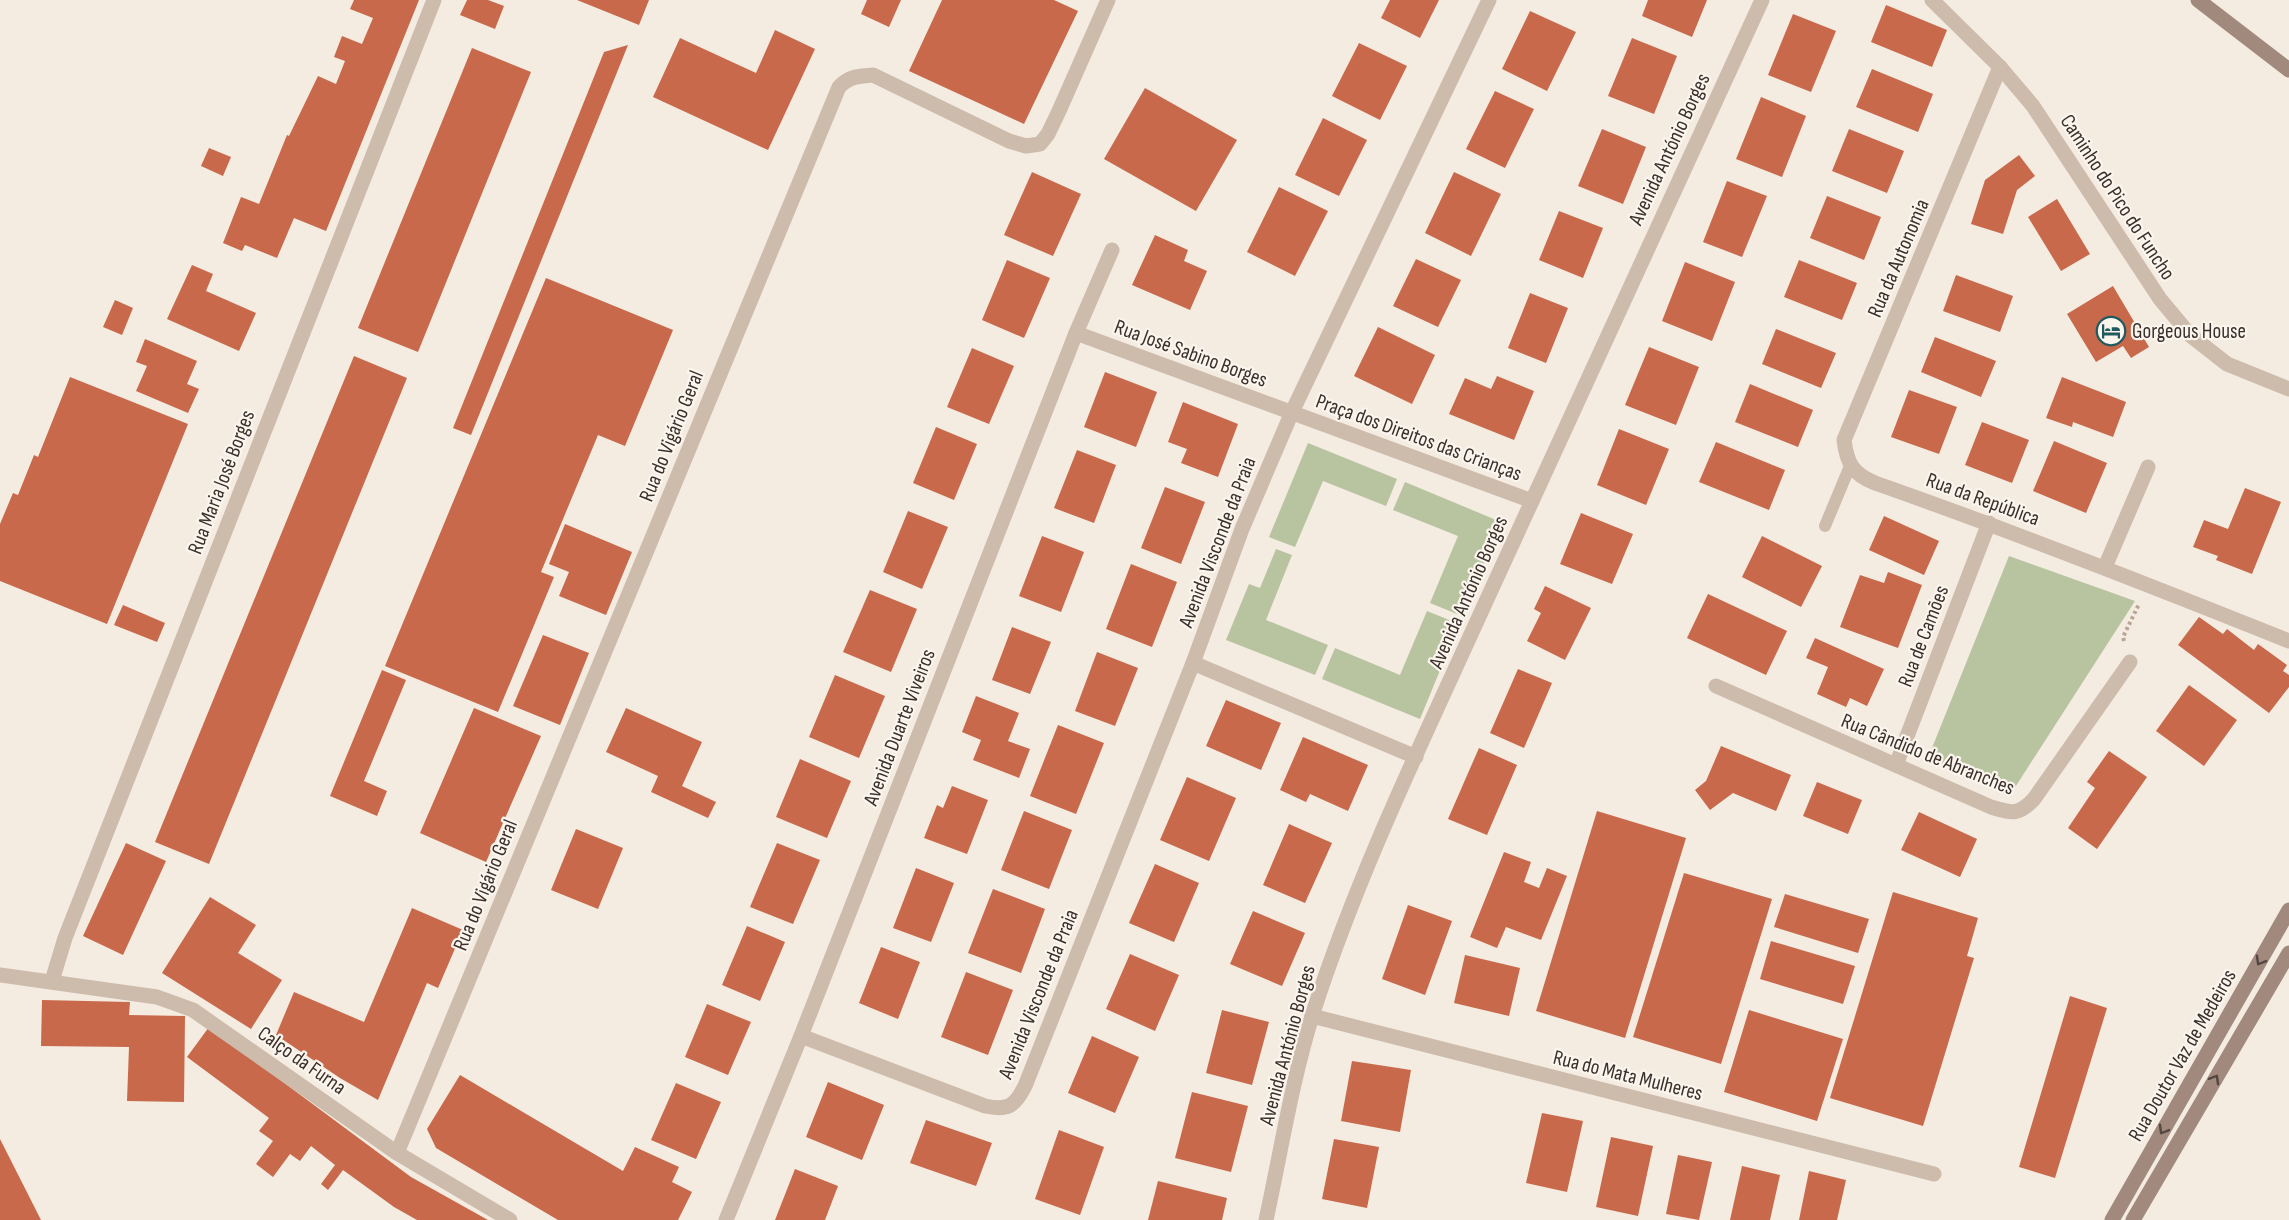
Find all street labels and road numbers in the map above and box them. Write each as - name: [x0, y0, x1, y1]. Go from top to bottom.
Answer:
- street label: Avenida António Borges: [1623, 69, 1716, 230]
- street label: Caminho do Pico do Funcho: [2055, 110, 2180, 285]
- street label: Rua da Autonomia: [1862, 195, 1935, 321]
- street label: Rua José Sabino Borges: [1111, 314, 1271, 393]
- street label: Rua do Vigário Geral: [634, 367, 709, 505]
- street label: Praça dos Direitos das Crianças: [1312, 389, 1525, 486]
- street label: Rua Maria José Borges: [183, 407, 260, 558]
- street label: Avenida Visconde da Praia: [1173, 453, 1261, 632]
- street label: Rua da República: [1923, 467, 2043, 532]
- street label: Avenida António Borges: [1423, 512, 1513, 673]
- street label: Rua de Camões: [1893, 582, 1954, 690]
- street label: Avenida Duarte Viveiros: [858, 646, 941, 810]
- street label: Rua Cândido de Abranches: [1837, 708, 2018, 801]
- street label: Rua do Vigário Geral: [448, 816, 523, 954]
- street label: Avenida Visconde da Praia: [993, 906, 1084, 1083]
- street label: Avenida António Borges: [1254, 962, 1321, 1129]
- street label: Rua Doutor Vaz de Medeiros: [2123, 965, 2242, 1146]
- street label: Calço da Furna: [253, 1021, 351, 1100]
- street label: Rua do Mata Mulheres: [1550, 1045, 1705, 1106]

